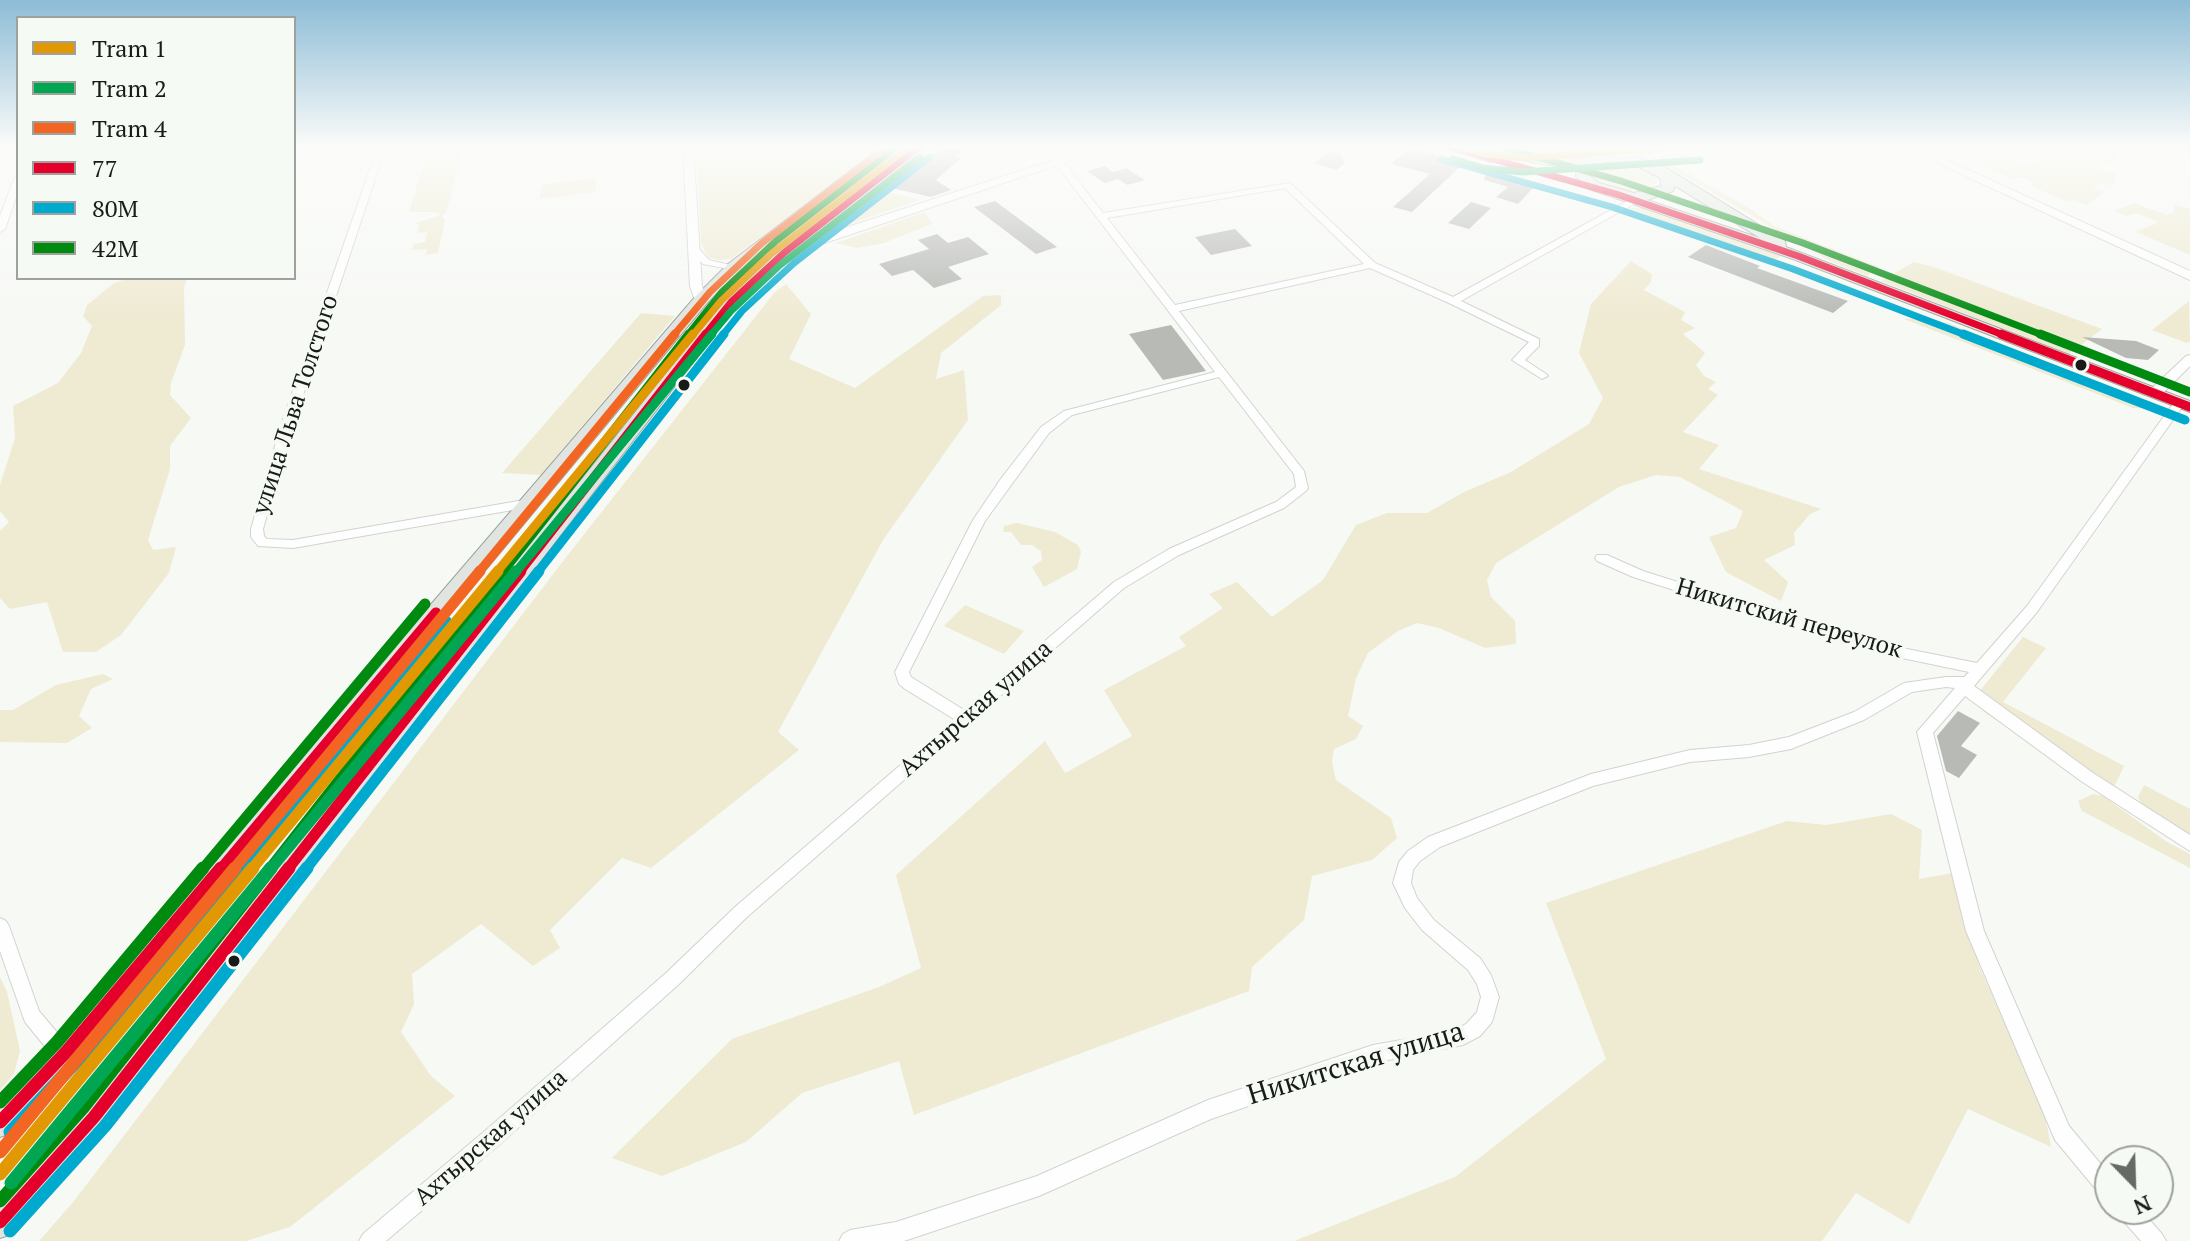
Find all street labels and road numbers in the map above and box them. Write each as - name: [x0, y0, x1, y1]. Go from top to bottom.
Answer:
- street label: улица Льва Толстого: [247, 292, 345, 518]
- street label: Никитский переулок: [1673, 573, 1905, 665]
- street label: Ахтырская улица: [894, 635, 1058, 783]
- street label: Никитская улица: [1244, 1015, 1468, 1113]
- street label: Ахтырская улица: [409, 1064, 573, 1212]

